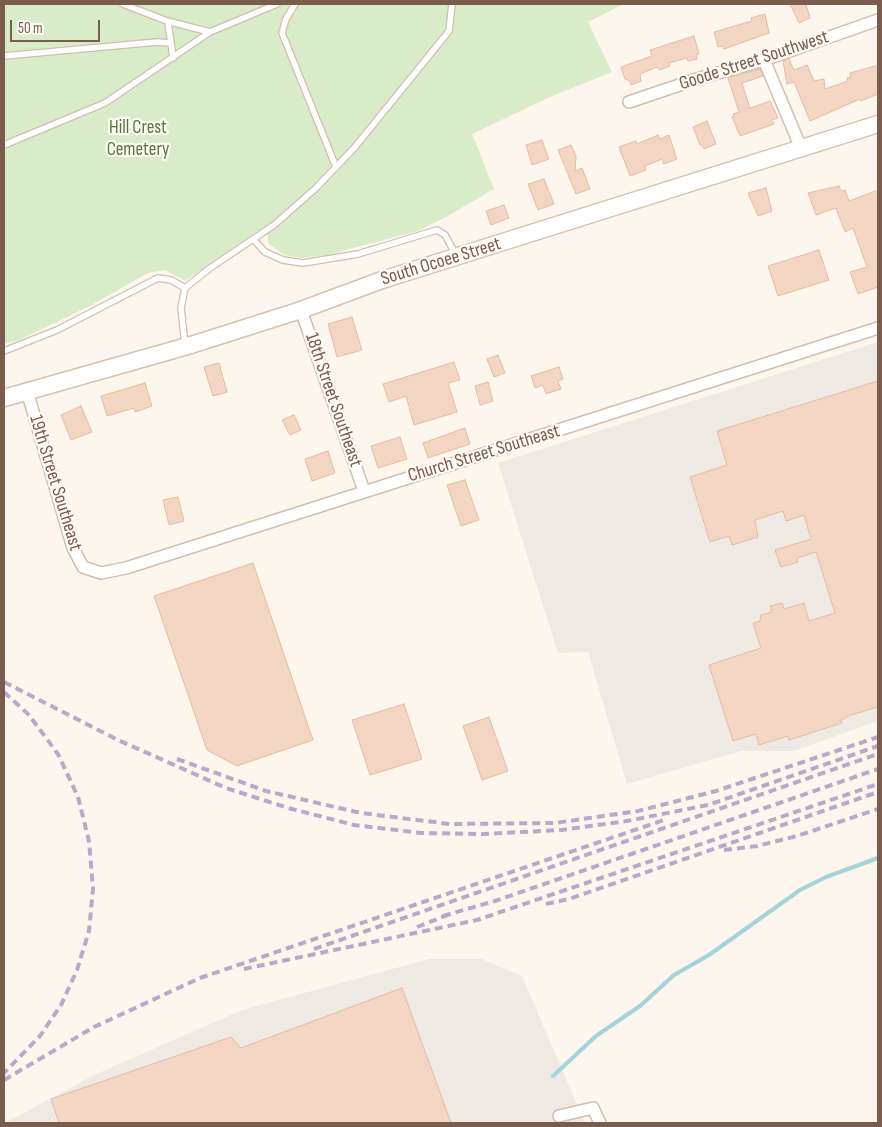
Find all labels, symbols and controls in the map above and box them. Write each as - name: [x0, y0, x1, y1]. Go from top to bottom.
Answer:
- scale bar: [12, 10, 102, 42]
- text: 50 m: [18, 19, 43, 38]
- street label: Goode Street Southwest: [676, 26, 832, 96]
- park label: Hill Crest Cemetery: [107, 117, 169, 161]
- street label: South Ocoee Street: [378, 233, 504, 291]
- street label: 18th Street Southeast: [299, 330, 367, 470]
- street label: 19th Street Southeast: [24, 412, 86, 554]
- street label: Church Street Southeast: [405, 420, 563, 488]

